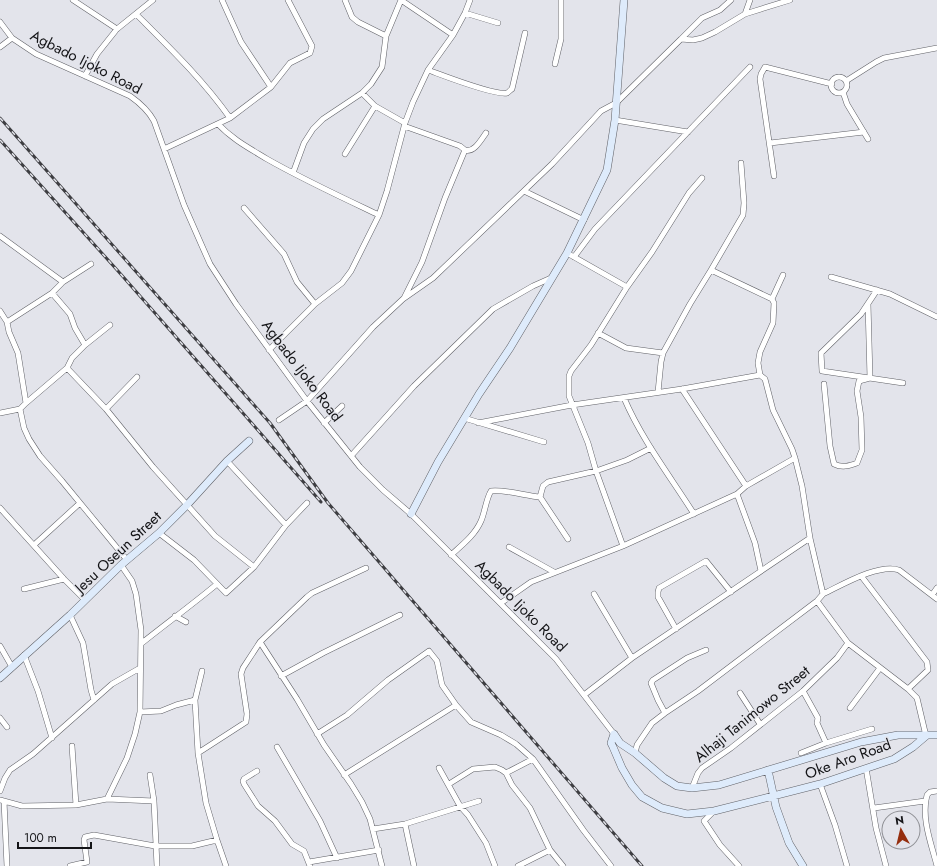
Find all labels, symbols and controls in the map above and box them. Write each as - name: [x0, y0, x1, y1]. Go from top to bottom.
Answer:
- street label: Agbado Ijoko Road: [26, 24, 146, 100]
- street label: Agbado Ijoko Road: [256, 315, 348, 427]
- street label: Jesu Oseun Street: [68, 506, 167, 599]
- street label: Agbado Ijoko Road: [470, 555, 572, 657]
- street label: Alhaji Tanimowo Street: [689, 660, 815, 768]
- street label: Oke Aro Road: [802, 733, 894, 785]
- north arrow: [881, 810, 921, 850]
- text: N: [894, 812, 905, 829]
- scale bar: [18, 824, 91, 850]
- text: 100 m: [24, 829, 57, 847]

